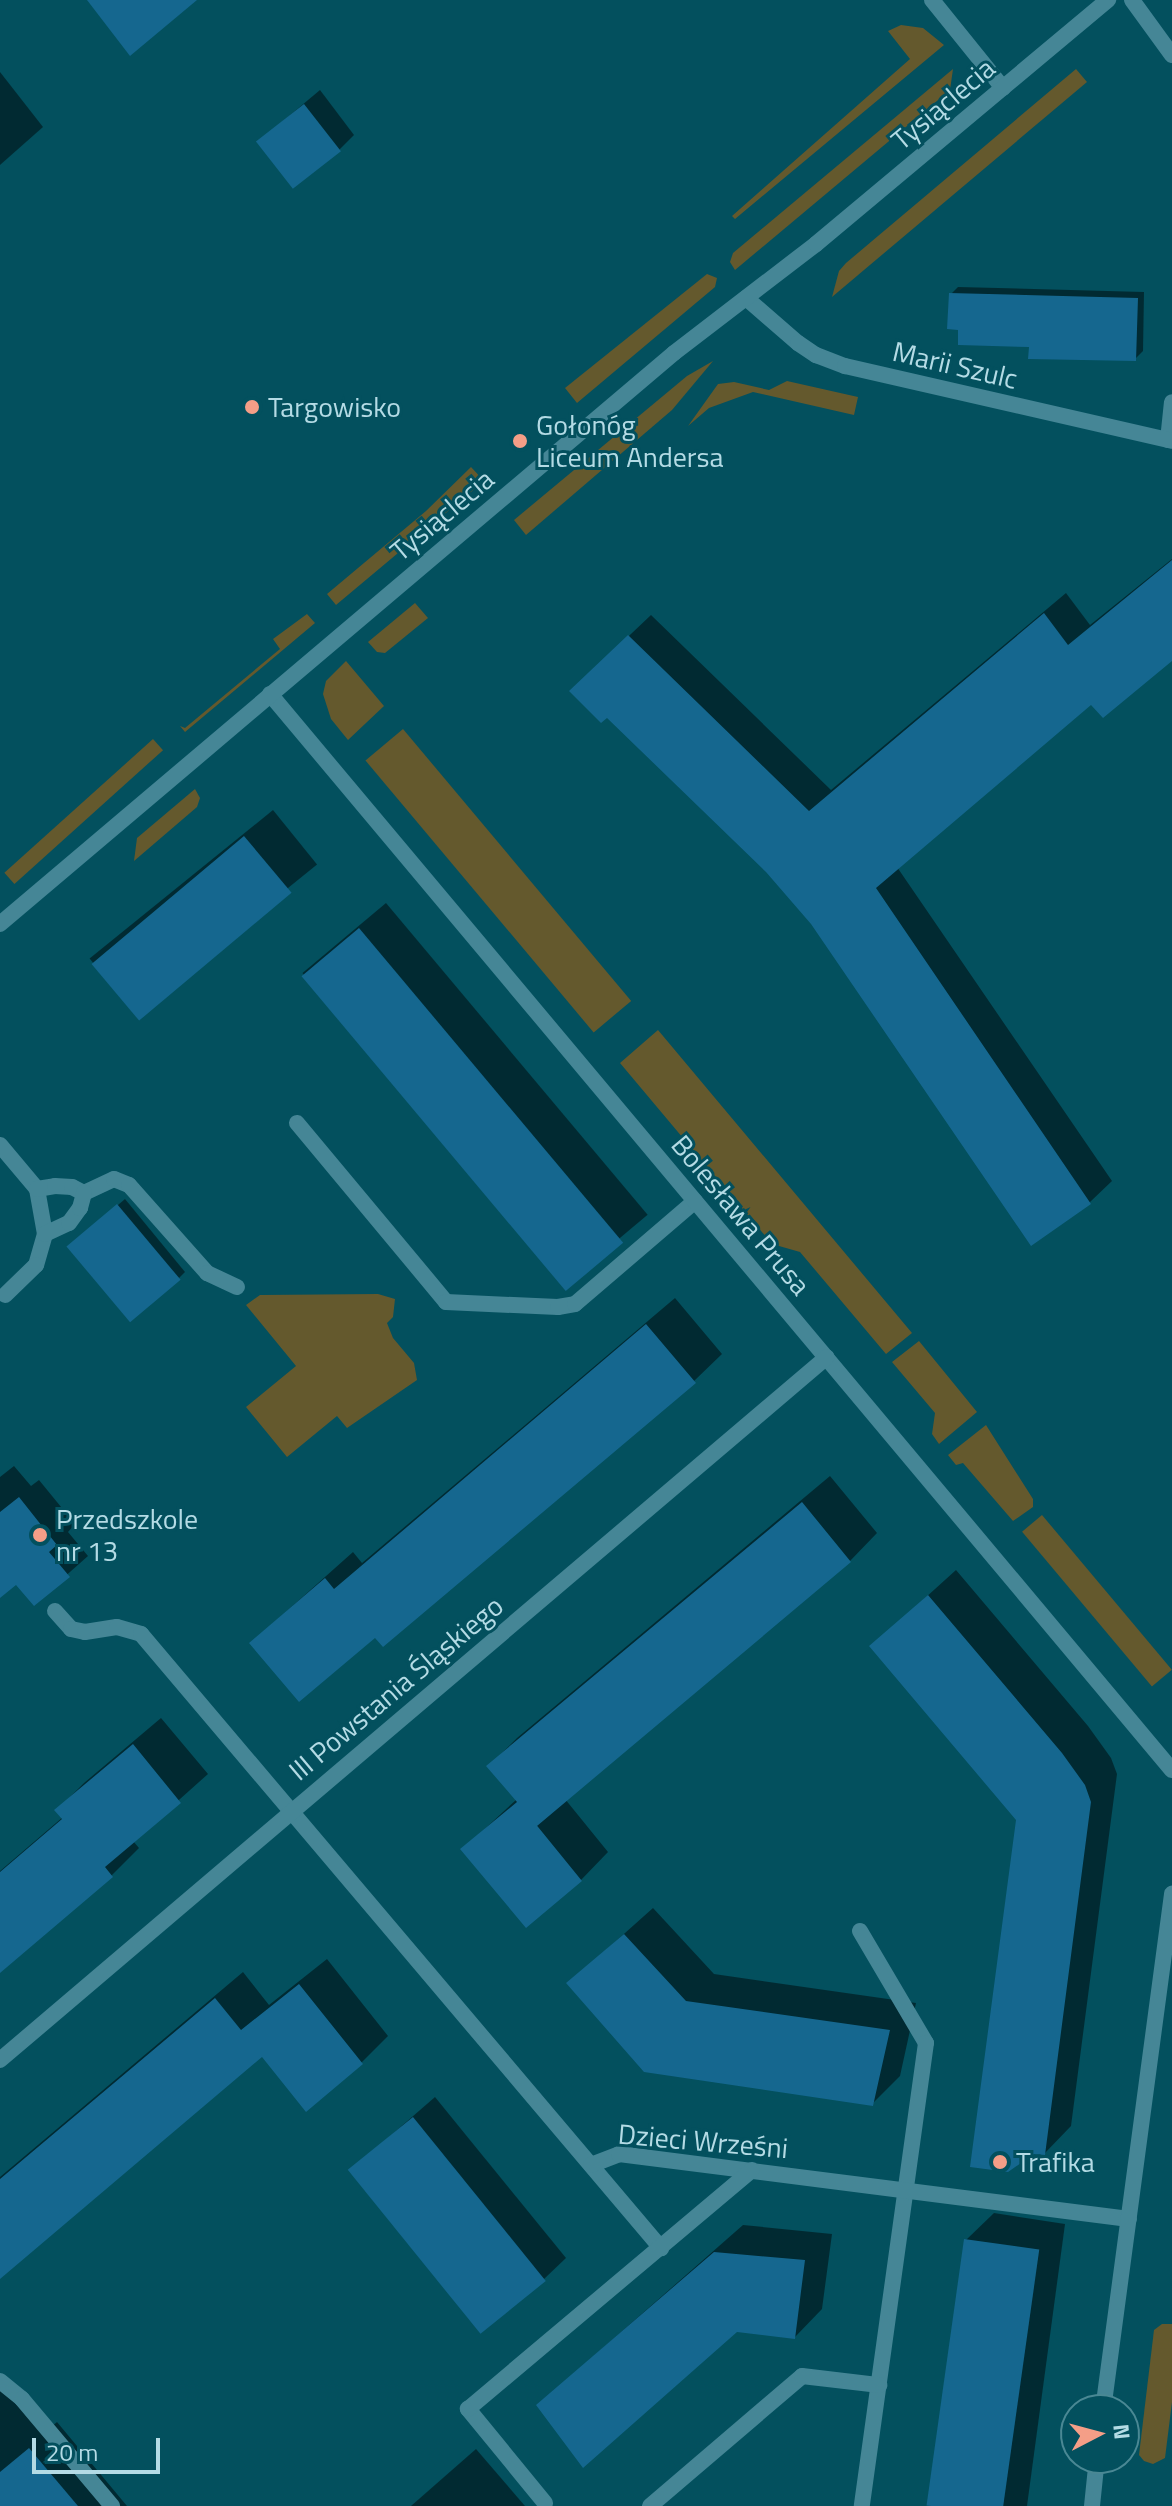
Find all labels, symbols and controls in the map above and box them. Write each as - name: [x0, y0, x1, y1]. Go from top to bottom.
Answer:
- street label: Tysiąclecia: [885, 51, 1001, 157]
- street label: Marii Szulc: [889, 334, 1021, 396]
- place label: Targowisko: [268, 390, 401, 424]
- marker: Targowisko: [243, 398, 261, 416]
- place label: Gołonóg Liceum Andersa: [536, 408, 724, 474]
- marker: Gołonóg Liceum Andersa: [511, 432, 529, 450]
- street label: Tysiąclecia: [384, 462, 500, 568]
- street label: Bolesława Prusa: [665, 1128, 817, 1302]
- place label: Przedszkole nr 13: [56, 1502, 198, 1568]
- marker: Przedszkole nr 13: [31, 1526, 49, 1544]
- street label: III Powstania Śląskiego: [282, 1589, 510, 1787]
- street label: Dzieci Wrześni: [617, 2117, 789, 2165]
- place label: Trafika: [1016, 2145, 1095, 2179]
- marker: Trafika: [991, 2153, 1009, 2171]
- north arrow: [1060, 2394, 1140, 2474]
- scale bar: [36, 2422, 164, 2472]
- text: N: [1104, 2422, 1140, 2441]
- text: 20 m: [46, 2434, 98, 2470]

